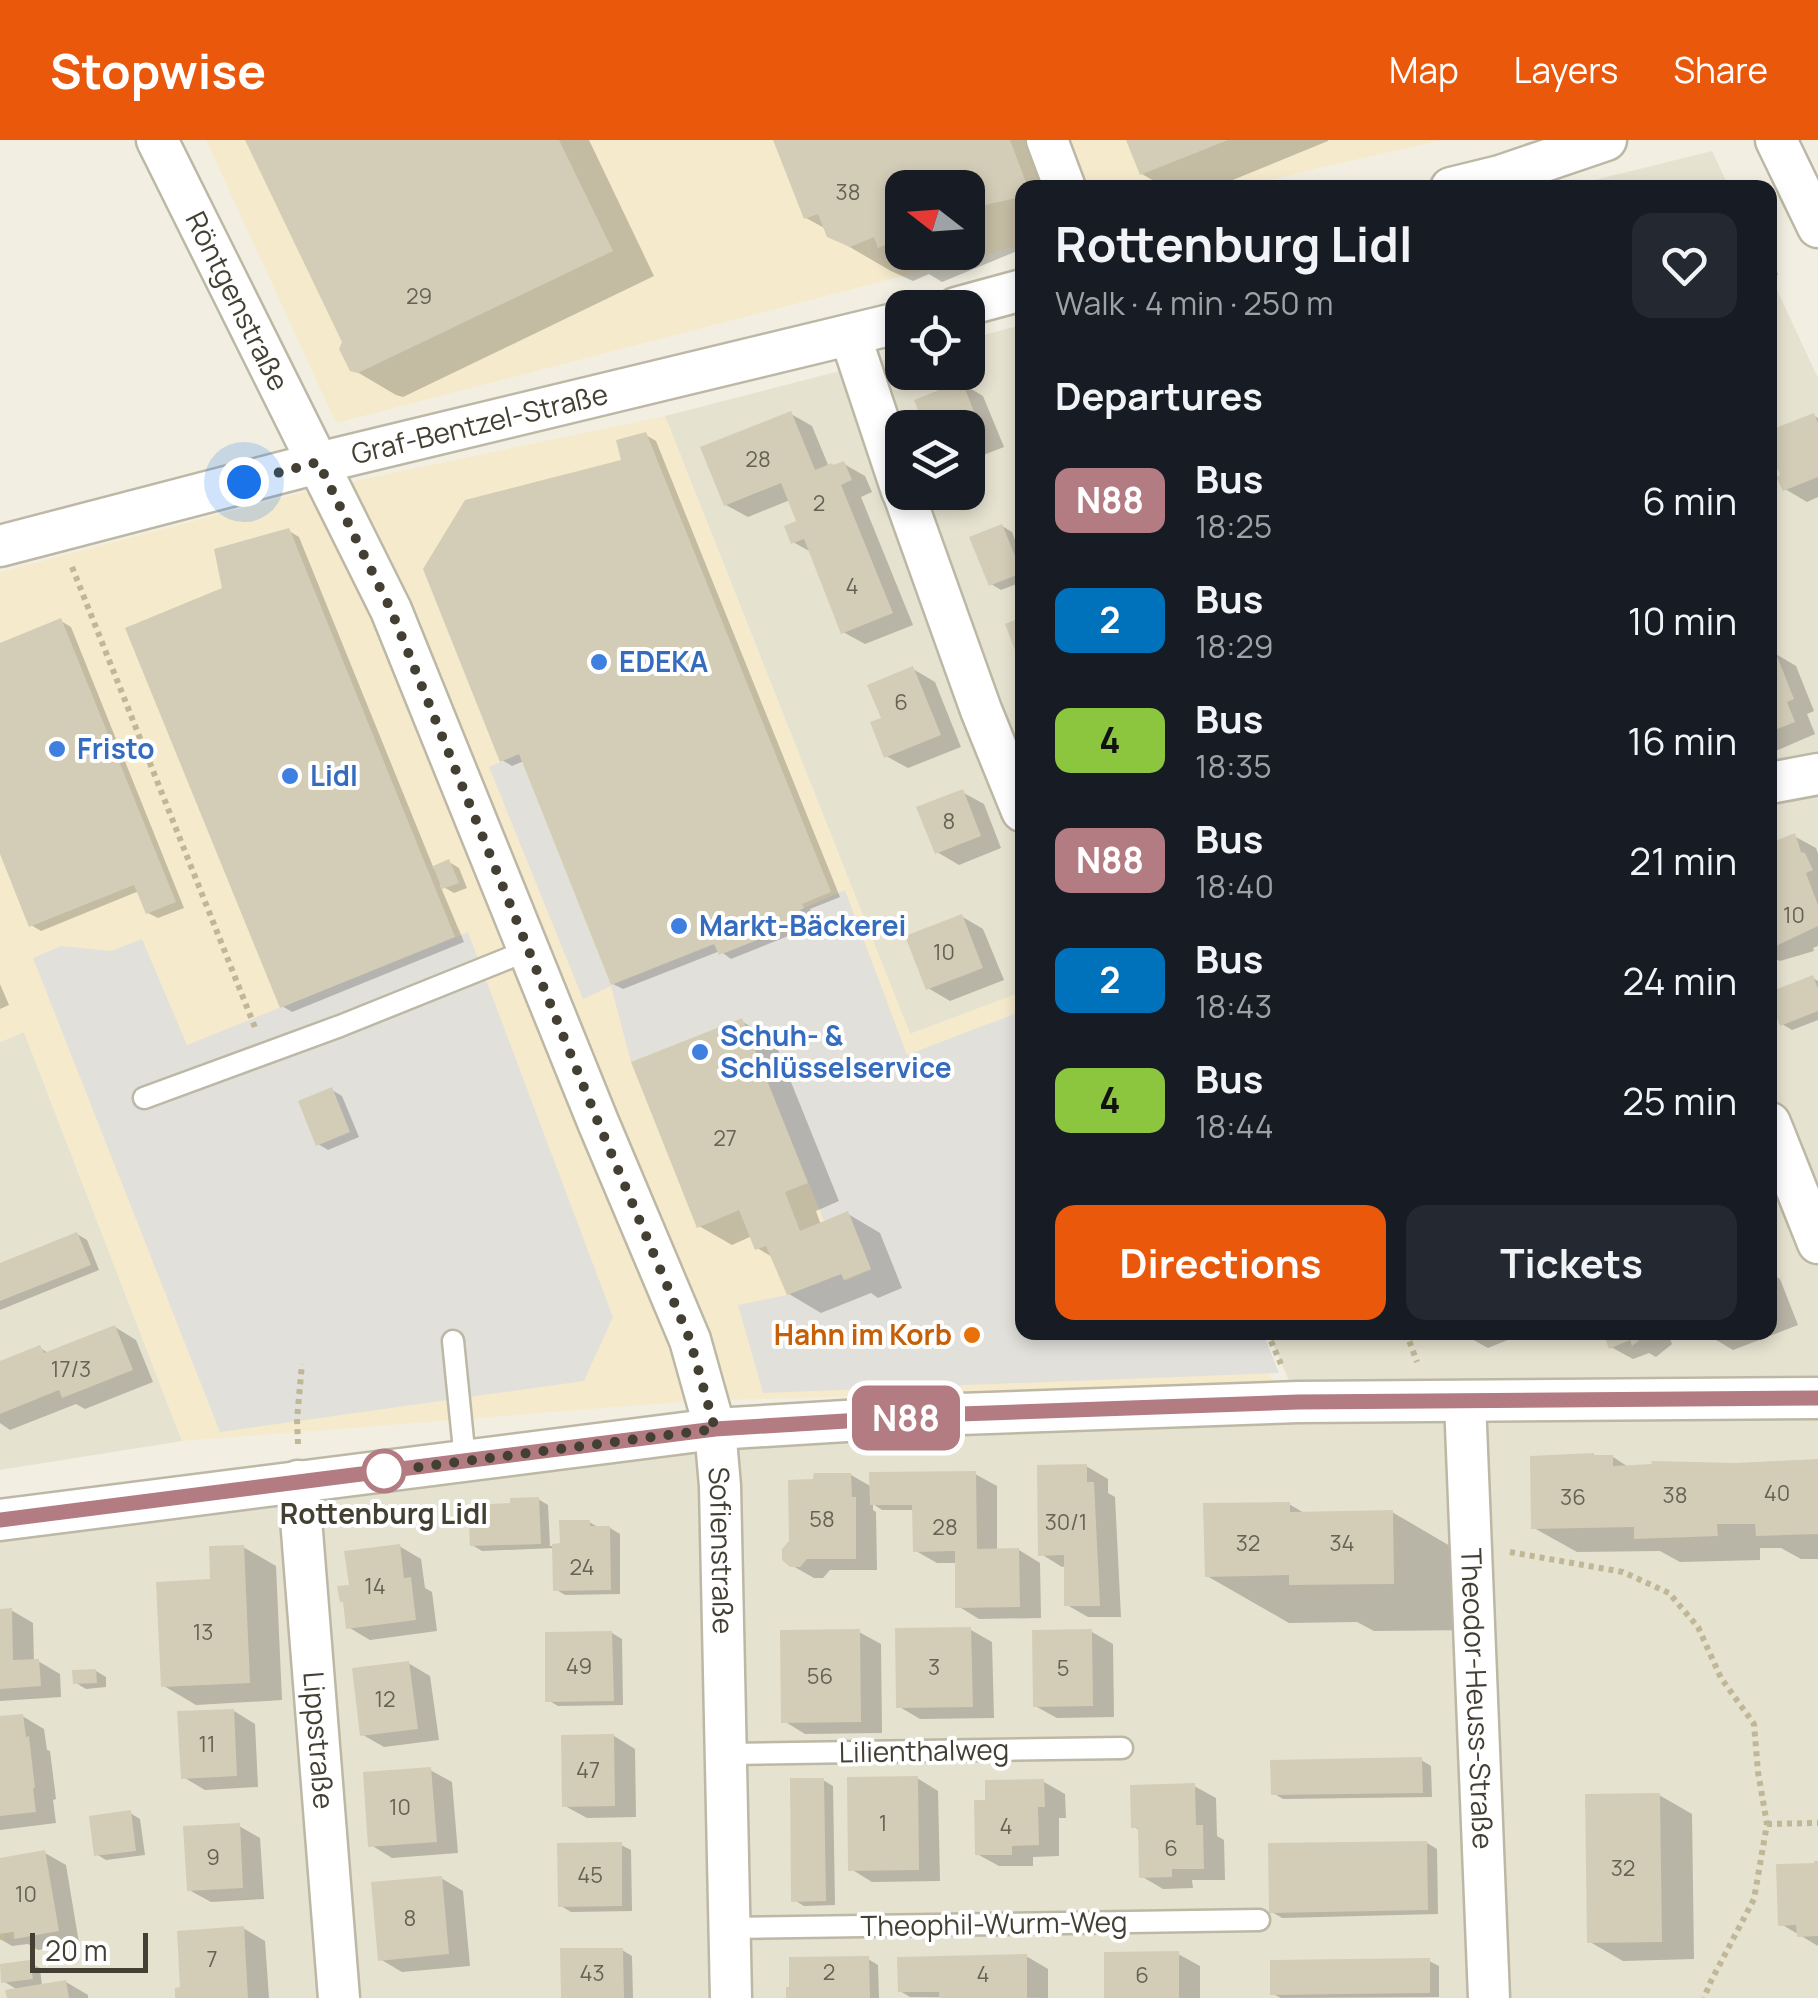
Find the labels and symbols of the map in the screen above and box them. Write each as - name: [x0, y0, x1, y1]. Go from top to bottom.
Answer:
- north arrow: [885, 170, 985, 270]
- house number: 38: [836, 177, 860, 207]
- street label: Röntgenstraße: [178, 205, 299, 397]
- house number: 29: [406, 281, 432, 311]
- street label: Graf-Bentzel-Straße: [347, 374, 612, 472]
- house number: 28: [745, 444, 771, 474]
- your location: [219, 457, 269, 507]
- house number: 2: [813, 488, 825, 518]
- house number: 4: [846, 571, 858, 601]
- place label: EDEKA: [619, 642, 708, 680]
- marker: EDEKA: [588, 651, 610, 673]
- house number: 6: [894, 687, 908, 717]
- place label: Fristo: [77, 729, 155, 767]
- marker: Fristo: [46, 738, 68, 760]
- place label: Lidl: [310, 756, 358, 794]
- marker: Lidl: [279, 765, 301, 787]
- house number: 8: [943, 806, 955, 836]
- house number: 10: [1783, 900, 1805, 930]
- place label: Markt-Bäckerei: [699, 906, 906, 944]
- marker: Markt-Bäckerei: [668, 915, 690, 937]
- house number: 10: [933, 937, 955, 967]
- place label: Schuh- & Schlüsselservice: [720, 1016, 952, 1086]
- marker: Schuh- & Schlüsselservice: [689, 1041, 711, 1063]
- house number: 27: [713, 1123, 737, 1153]
- place label: Hahn im Korb: [774, 1315, 952, 1353]
- marker: Hahn im Korb: [961, 1324, 983, 1346]
- house number: 17/3: [51, 1354, 91, 1384]
- line badge: N88: [848, 1386, 964, 1450]
- marker: Rottenburg Lidl: [363, 1450, 405, 1492]
- street label: Sofienstraße: [700, 1465, 743, 1635]
- house number: 40: [1764, 1478, 1790, 1508]
- house number: 38: [1663, 1480, 1687, 1510]
- house number: 36: [1560, 1482, 1586, 1512]
- place label: Rottenburg Lidl: [280, 1494, 488, 1532]
- house number: 58: [809, 1504, 835, 1534]
- house number: 30/1: [1045, 1507, 1087, 1537]
- house number: 28: [932, 1512, 958, 1542]
- house number: 32: [1236, 1528, 1260, 1558]
- house number: 34: [1329, 1528, 1355, 1558]
- street label: Theodor-Heuss-Straße: [1453, 1547, 1503, 1850]
- house number: 24: [569, 1552, 595, 1582]
- house number: 14: [364, 1571, 386, 1601]
- house number: 13: [193, 1617, 213, 1647]
- house number: 49: [566, 1651, 592, 1681]
- house number: 3: [928, 1652, 940, 1682]
- house number: 5: [1057, 1653, 1069, 1683]
- house number: 56: [807, 1661, 833, 1691]
- street label: Lippstraße: [295, 1670, 344, 1810]
- house number: 12: [374, 1684, 396, 1714]
- house number: 11: [198, 1729, 216, 1759]
- street label: Lilienthalweg: [839, 1730, 1009, 1770]
- house number: 47: [576, 1755, 600, 1785]
- house number: 10: [389, 1792, 411, 1822]
- house number: 1: [879, 1808, 887, 1838]
- house number: 4: [1000, 1811, 1012, 1841]
- house number: 6: [1164, 1833, 1178, 1863]
- house number: 9: [206, 1842, 220, 1872]
- house number: 32: [1611, 1853, 1635, 1883]
- house number: 45: [577, 1860, 603, 1890]
- house number: 10: [15, 1879, 37, 1909]
- street label: Theophil-Wurm-Weg: [860, 1902, 1128, 1944]
- house number: 8: [404, 1903, 416, 1933]
- scale bar: [30, 1928, 148, 1972]
- house number: 7: [206, 1944, 218, 1974]
- house number: 2: [823, 1957, 835, 1987]
- house number: 43: [579, 1958, 605, 1988]
- house number: 4: [977, 1959, 989, 1989]
- house number: 6: [1135, 1960, 1149, 1990]

